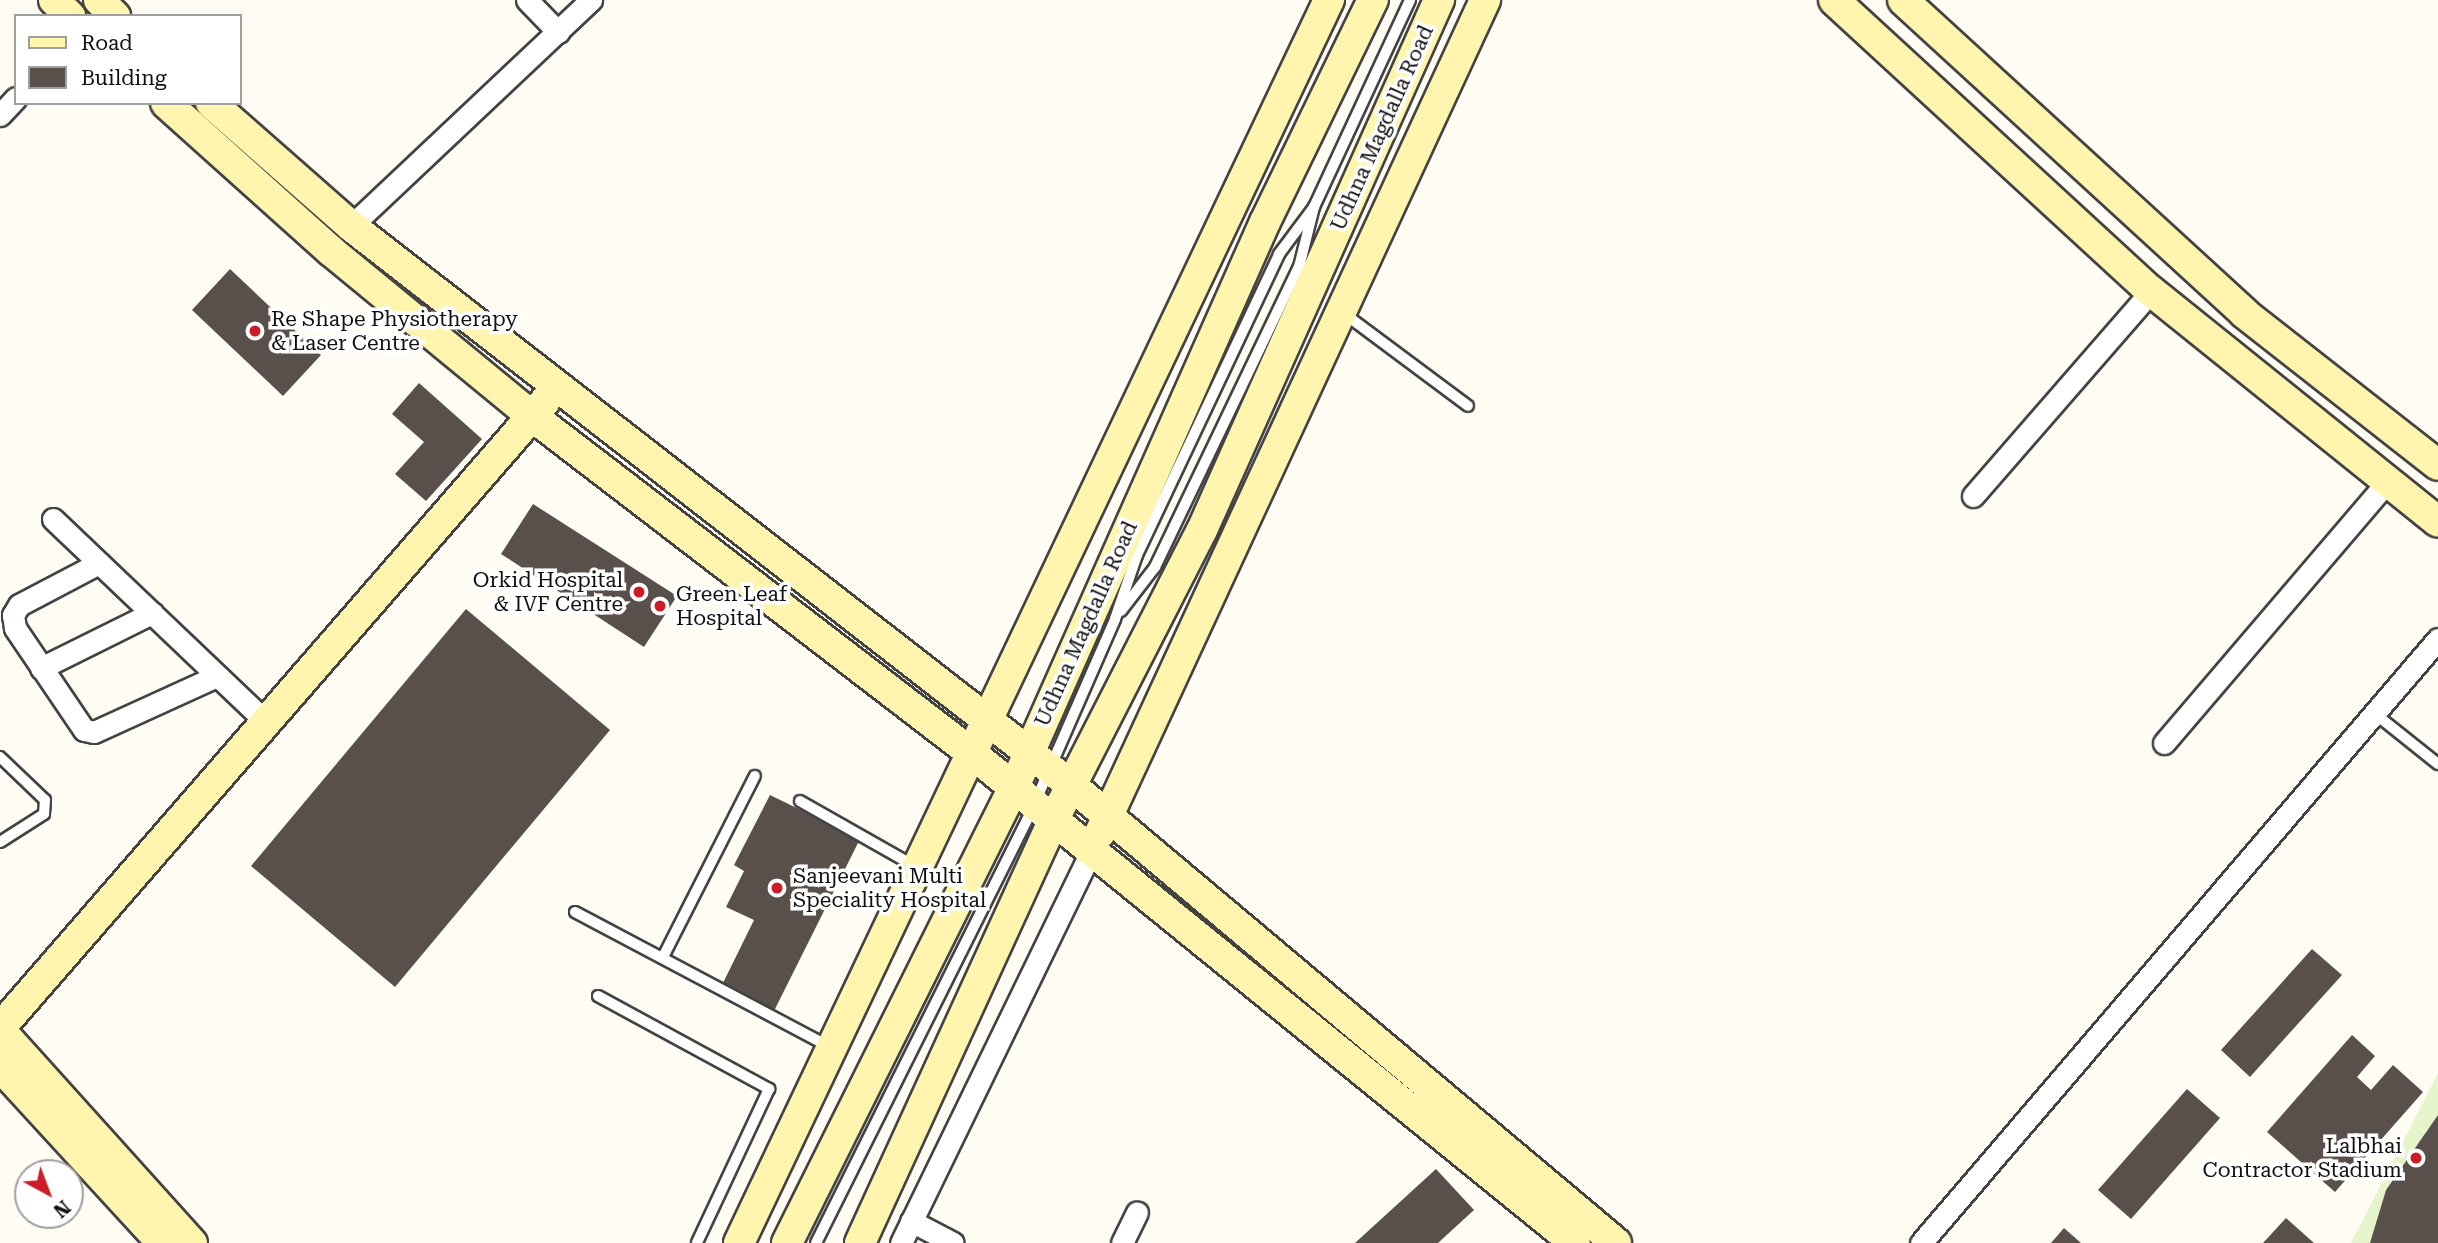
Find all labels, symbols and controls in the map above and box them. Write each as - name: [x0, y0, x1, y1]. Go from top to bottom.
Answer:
- legend: [14, 14, 242, 105]
- street label: Udhna Magdalla Road: [1325, 21, 1439, 235]
- text: Road: [81, 31, 133, 55]
- text: Building: [81, 66, 167, 90]
- place label: Re Shape Physiotherapy & Laser Centre: [271, 306, 518, 356]
- marker: Re Shape Physiotherapy & Laser Centre: [245, 321, 265, 341]
- street label: Udhna Magdalla Road: [1029, 517, 1143, 731]
- place label: Orkid Hospital & IVF Centre: [473, 567, 623, 617]
- place label: Green Leaf Hospital: [676, 581, 787, 631]
- marker: Orkid Hospital & IVF Centre: [629, 582, 649, 602]
- marker: Green Leaf Hospital: [650, 596, 670, 616]
- place label: Sanjeevani Multi Speciality Hospital: [793, 863, 986, 913]
- marker: Sanjeevani Multi Speciality Hospital: [767, 878, 787, 898]
- place label: Lalbhai Contractor Stadium: [2202, 1133, 2402, 1183]
- marker: Lalbhai Contractor Stadium: [2408, 1150, 2424, 1166]
- north arrow: [14, 1159, 84, 1229]
- text: N: [49, 1195, 75, 1222]

